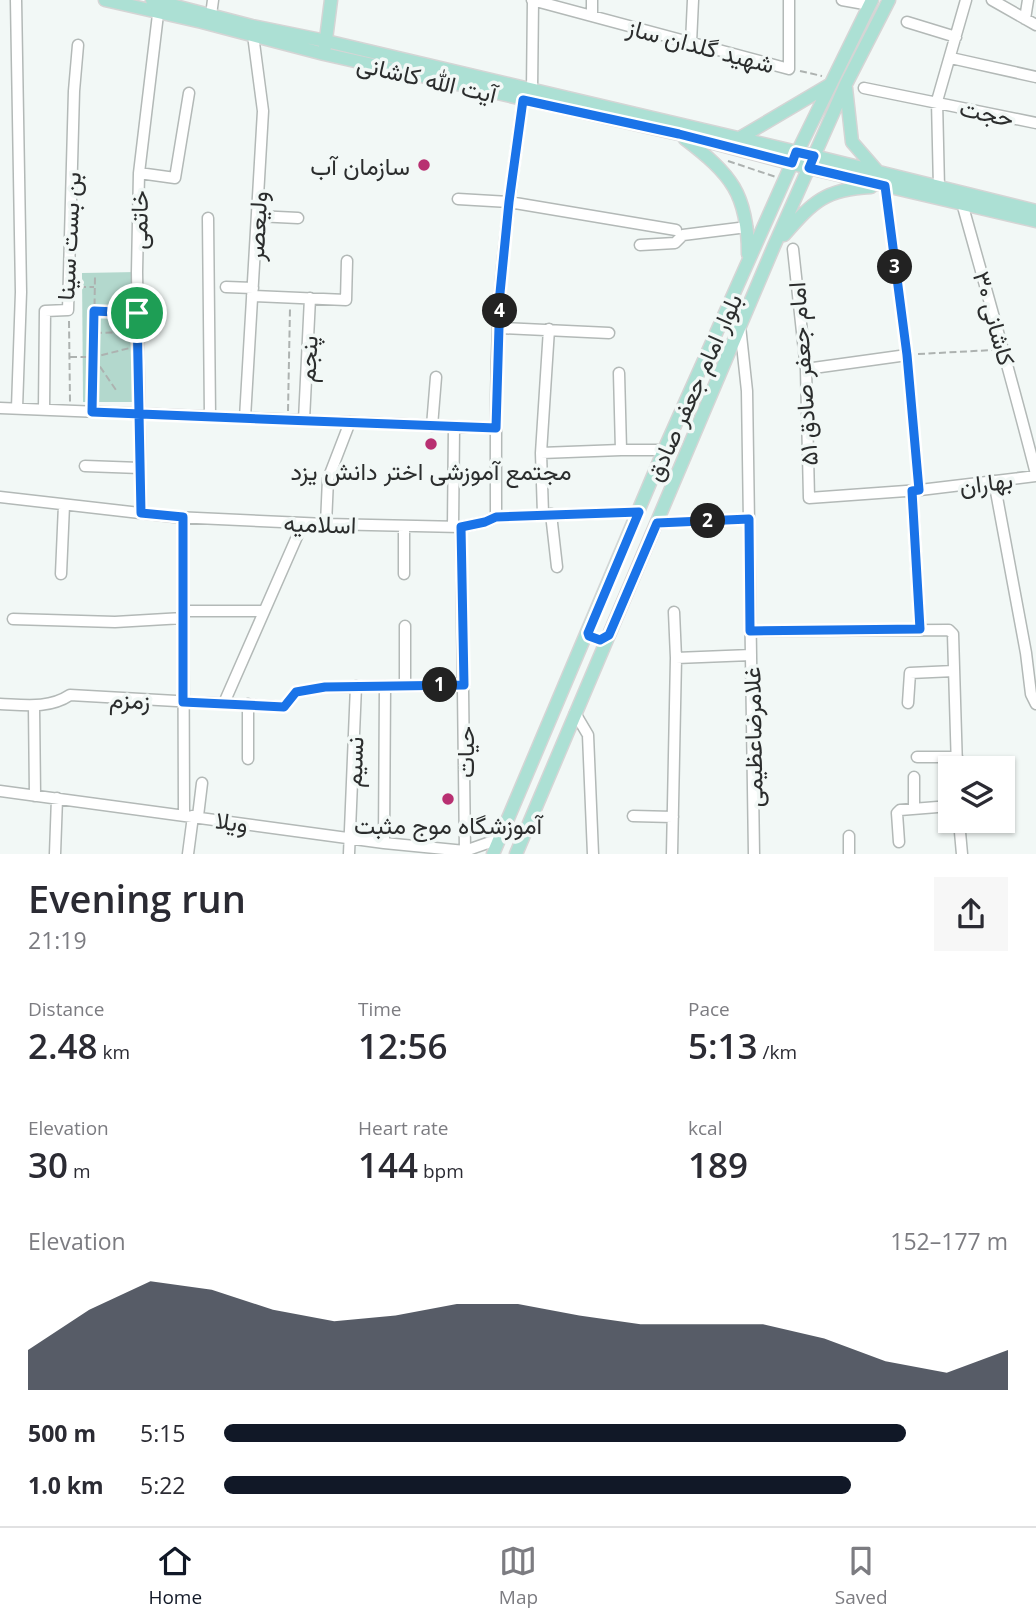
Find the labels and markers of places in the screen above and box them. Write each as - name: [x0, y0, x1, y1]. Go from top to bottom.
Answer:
- place label: سازمان آب: [310, 149, 410, 182]
- marker: سازمان آب: [416, 157, 432, 173]
- pin: 3: [878, 250, 912, 284]
- pin: [107, 283, 167, 343]
- pin: 4: [482, 294, 518, 328]
- marker: مجتمع آموزشی اختر دانش یزد: [423, 436, 439, 452]
- place label: مجتمع آموزشی اختر دانش یزد: [290, 454, 572, 489]
- pin: 2: [690, 504, 726, 538]
- pin: 1: [422, 668, 458, 702]
- marker: آموزشگاه موج مثبت: [440, 791, 456, 807]
- place label: آموزشگاه موج مثبت: [354, 808, 544, 842]

